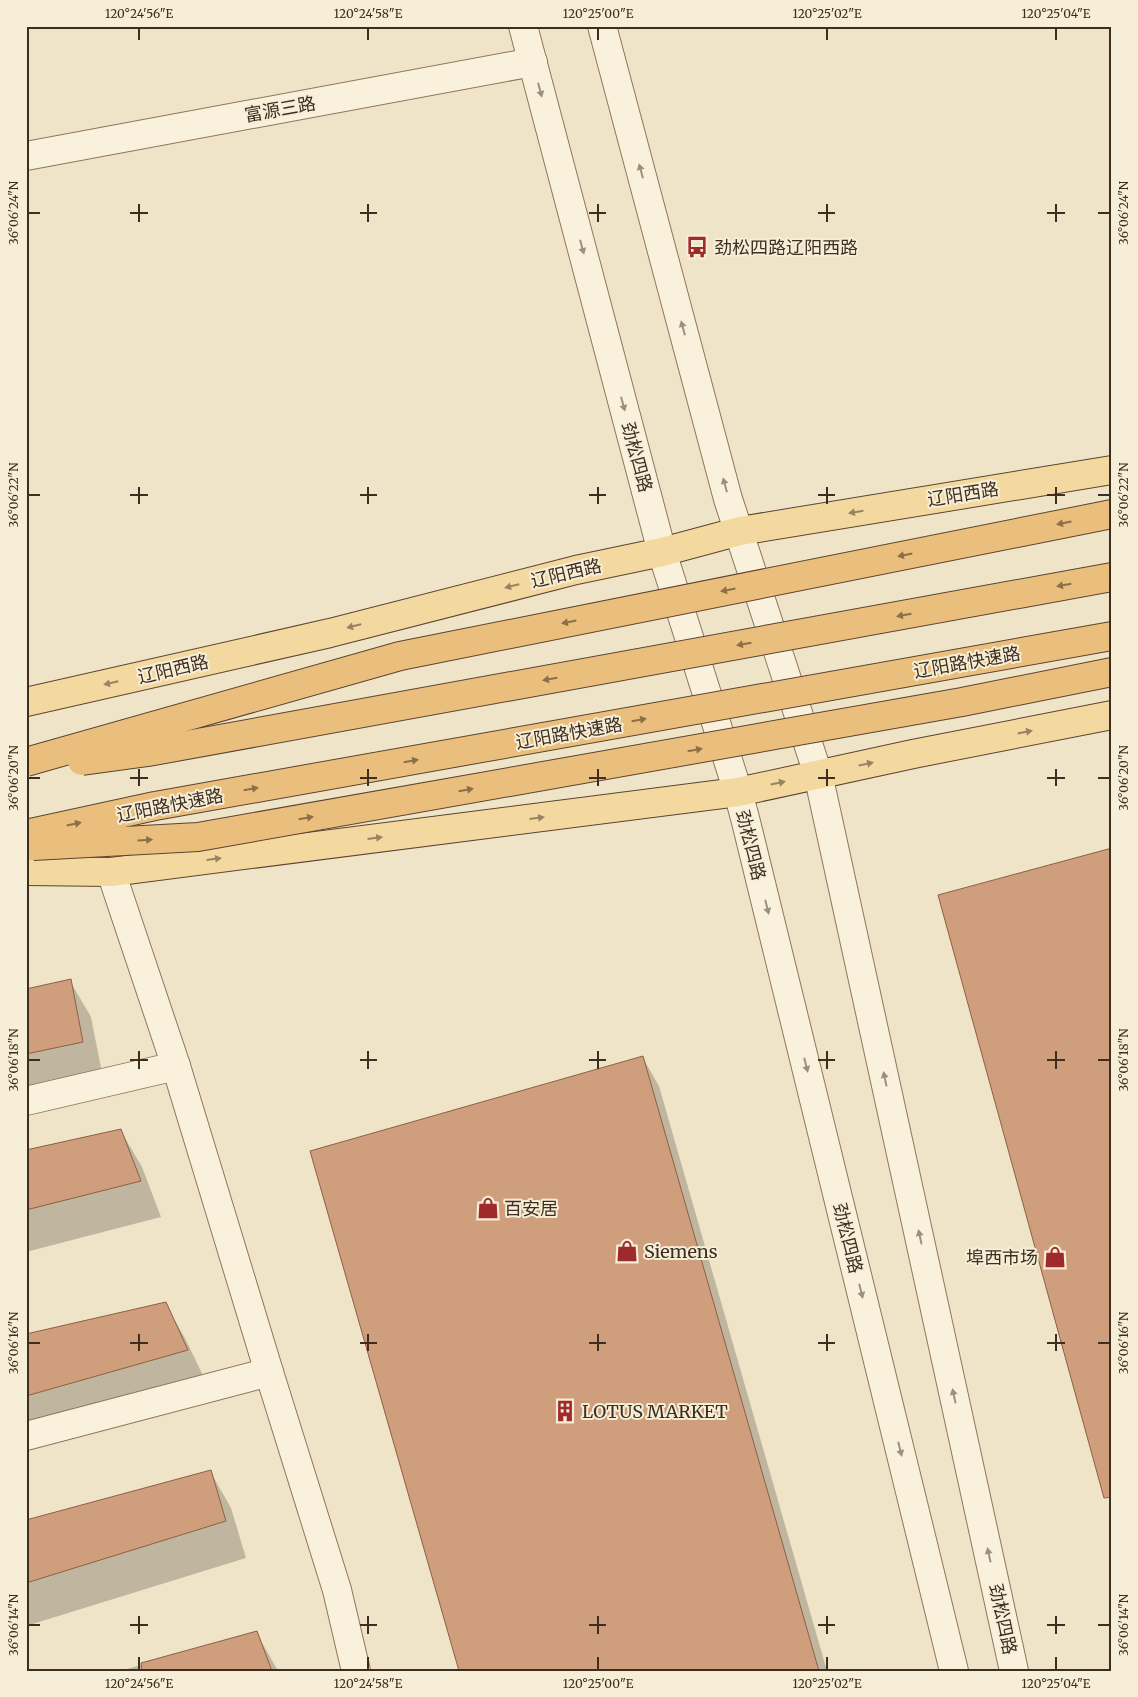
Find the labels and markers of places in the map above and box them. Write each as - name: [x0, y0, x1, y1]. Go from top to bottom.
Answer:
- bus stop icon: 劲松四路辽阳西路: [684, 234, 710, 260]
- place label: 劲松四路辽阳西路: [714, 236, 858, 259]
- shop icon: 百安居: [475, 1195, 501, 1221]
- place label: 百安居: [504, 1197, 558, 1220]
- shop icon: Siemens: [614, 1238, 640, 1264]
- place label: Siemens: [644, 1240, 718, 1263]
- shop icon: 埠西市场: [1042, 1244, 1068, 1270]
- place label: 埠西市场: [966, 1246, 1038, 1269]
- building icon: LOTUS MARKET: [552, 1398, 578, 1424]
- place label: LOTUS MARKET: [582, 1400, 728, 1423]

